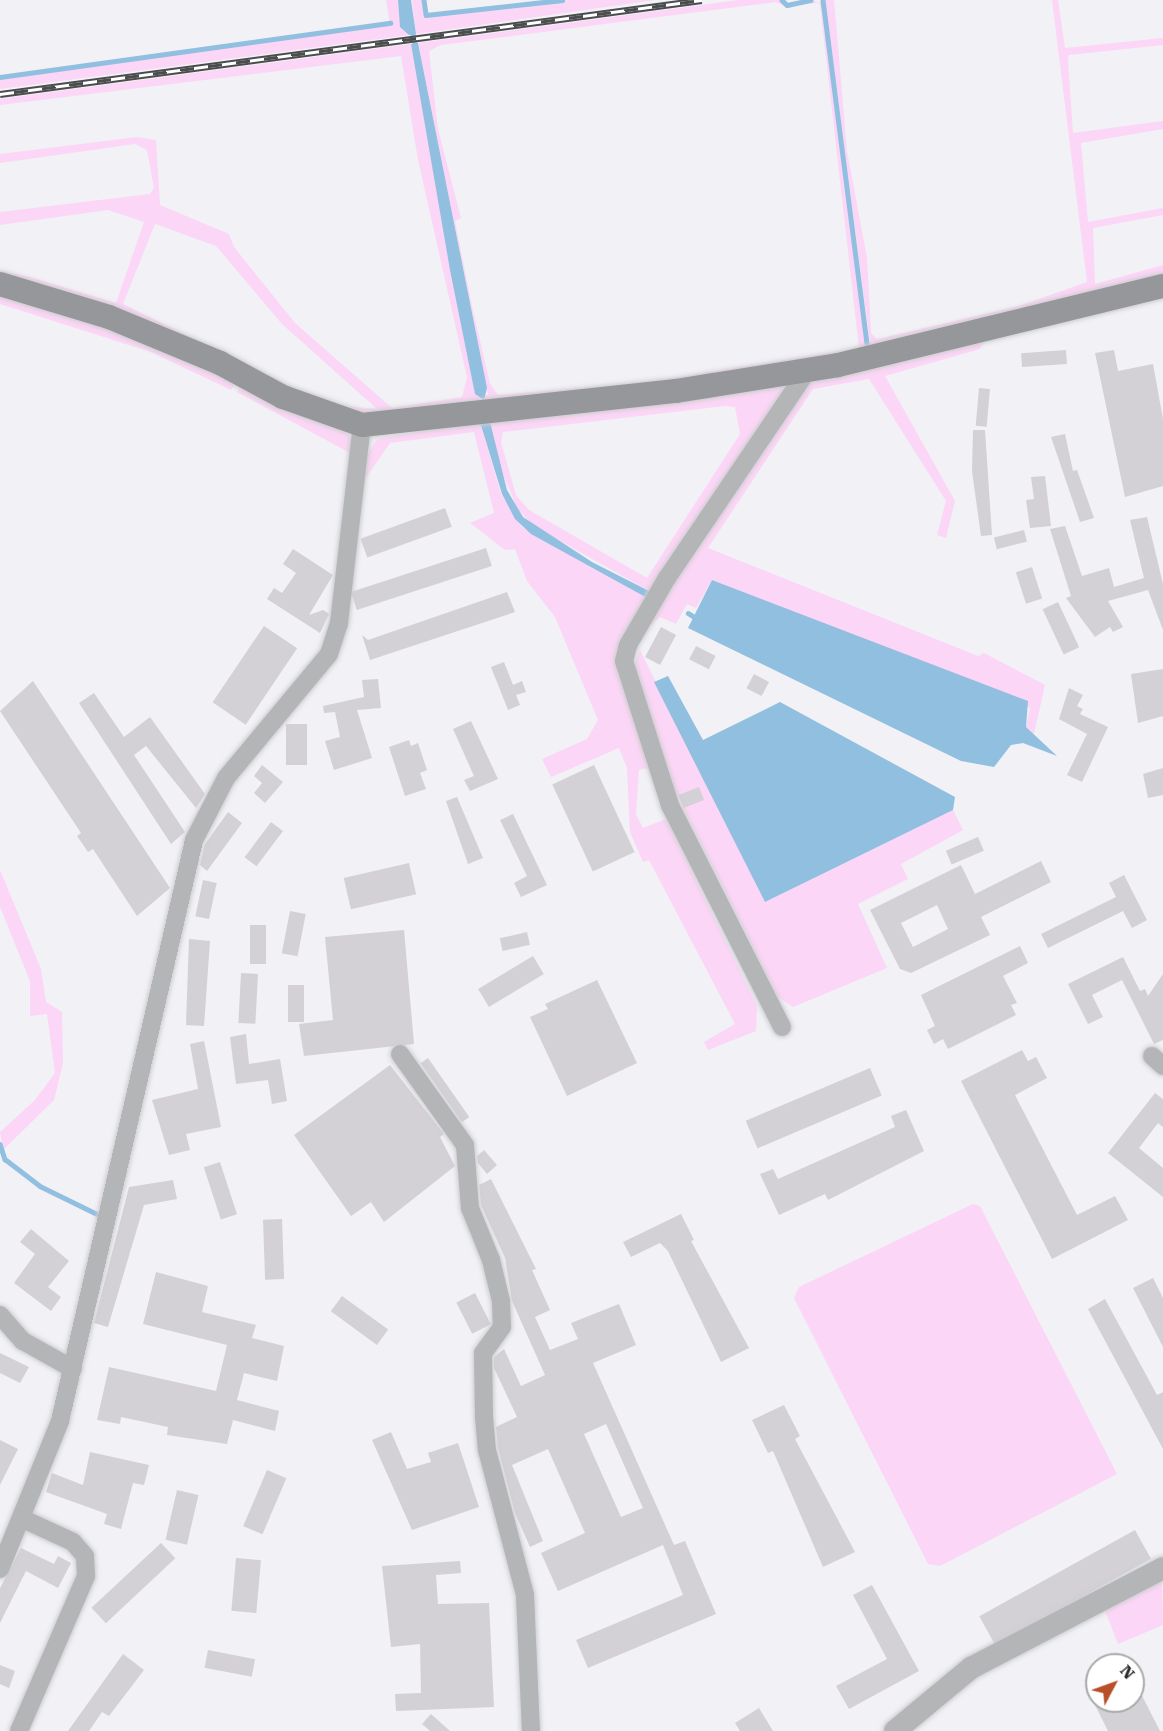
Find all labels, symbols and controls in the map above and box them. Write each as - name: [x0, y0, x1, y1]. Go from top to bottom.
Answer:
- north arrow: [1085, 1653, 1145, 1713]
- text: N: [1116, 1661, 1139, 1683]

